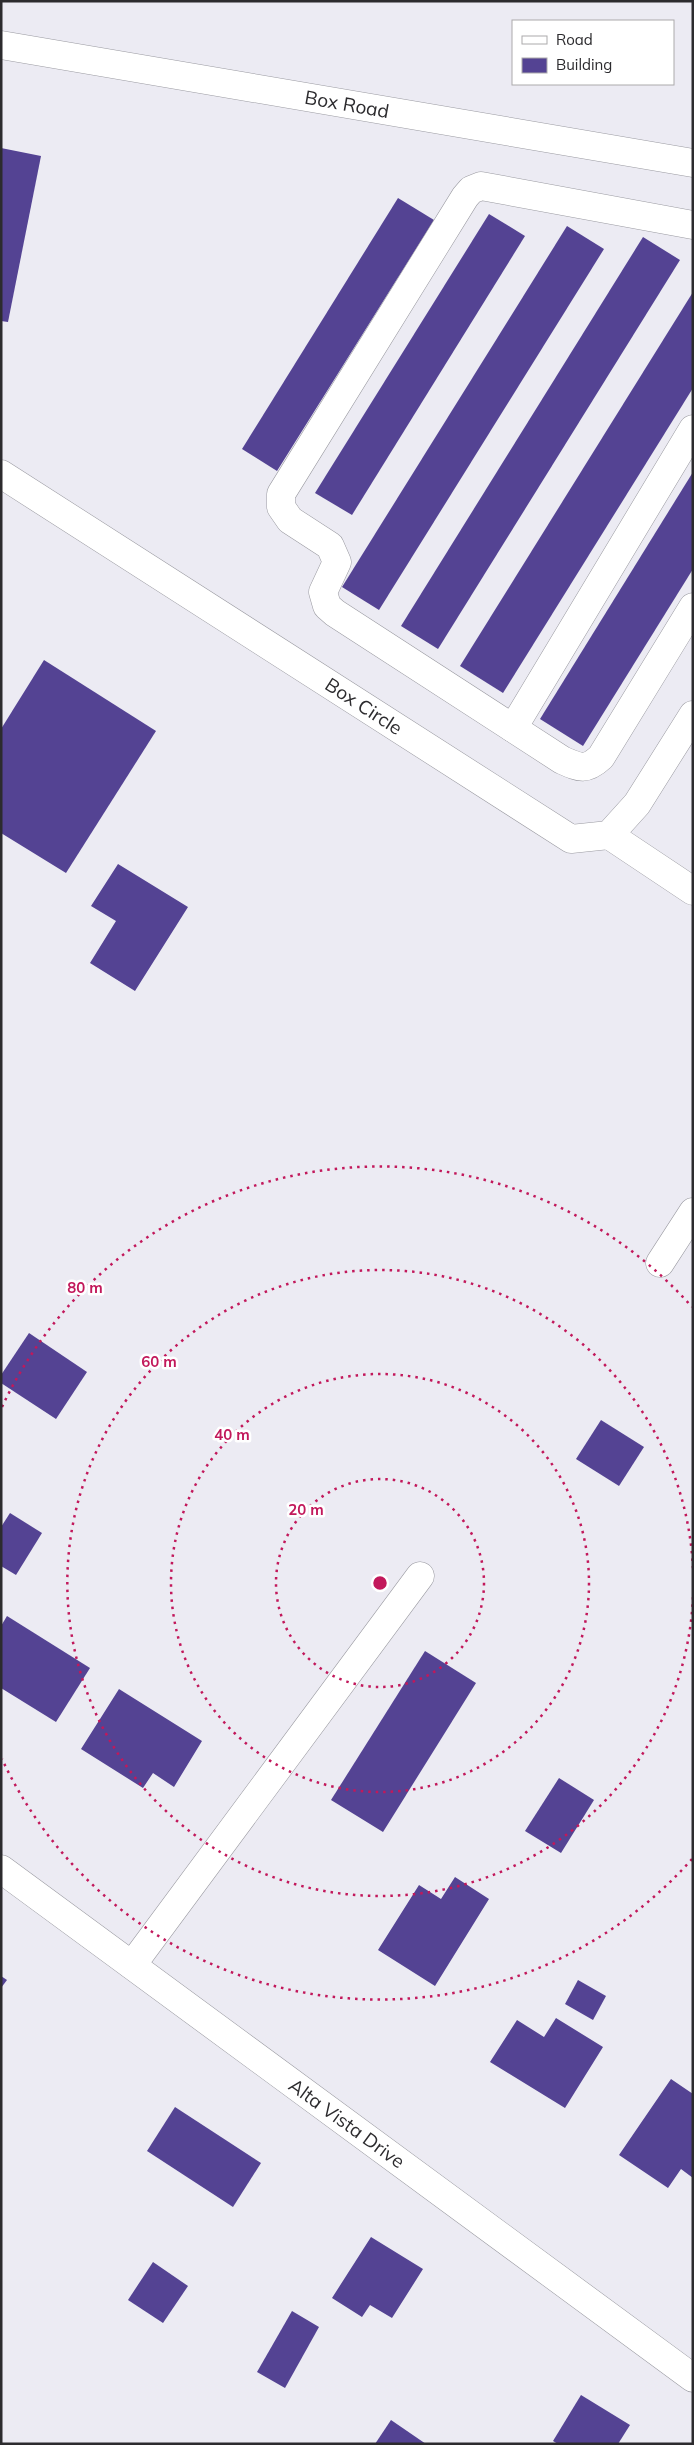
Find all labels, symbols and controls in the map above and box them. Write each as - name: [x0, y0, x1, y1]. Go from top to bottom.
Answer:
- legend: [512, 20, 674, 85]
- text: Road: [556, 30, 593, 49]
- text: Building: [556, 55, 612, 74]
- street label: Box Road: [303, 85, 391, 123]
- street label: Box Circle: [321, 672, 407, 740]
- text: 80 m: [67, 1278, 103, 1297]
- text: 60 m: [141, 1352, 177, 1371]
- text: 40 m: [214, 1425, 250, 1444]
- text: 20 m: [288, 1500, 324, 1519]
- centre of rings: [371, 1574, 389, 1592]
- street label: Alta Vista Drive: [284, 2073, 410, 2173]

